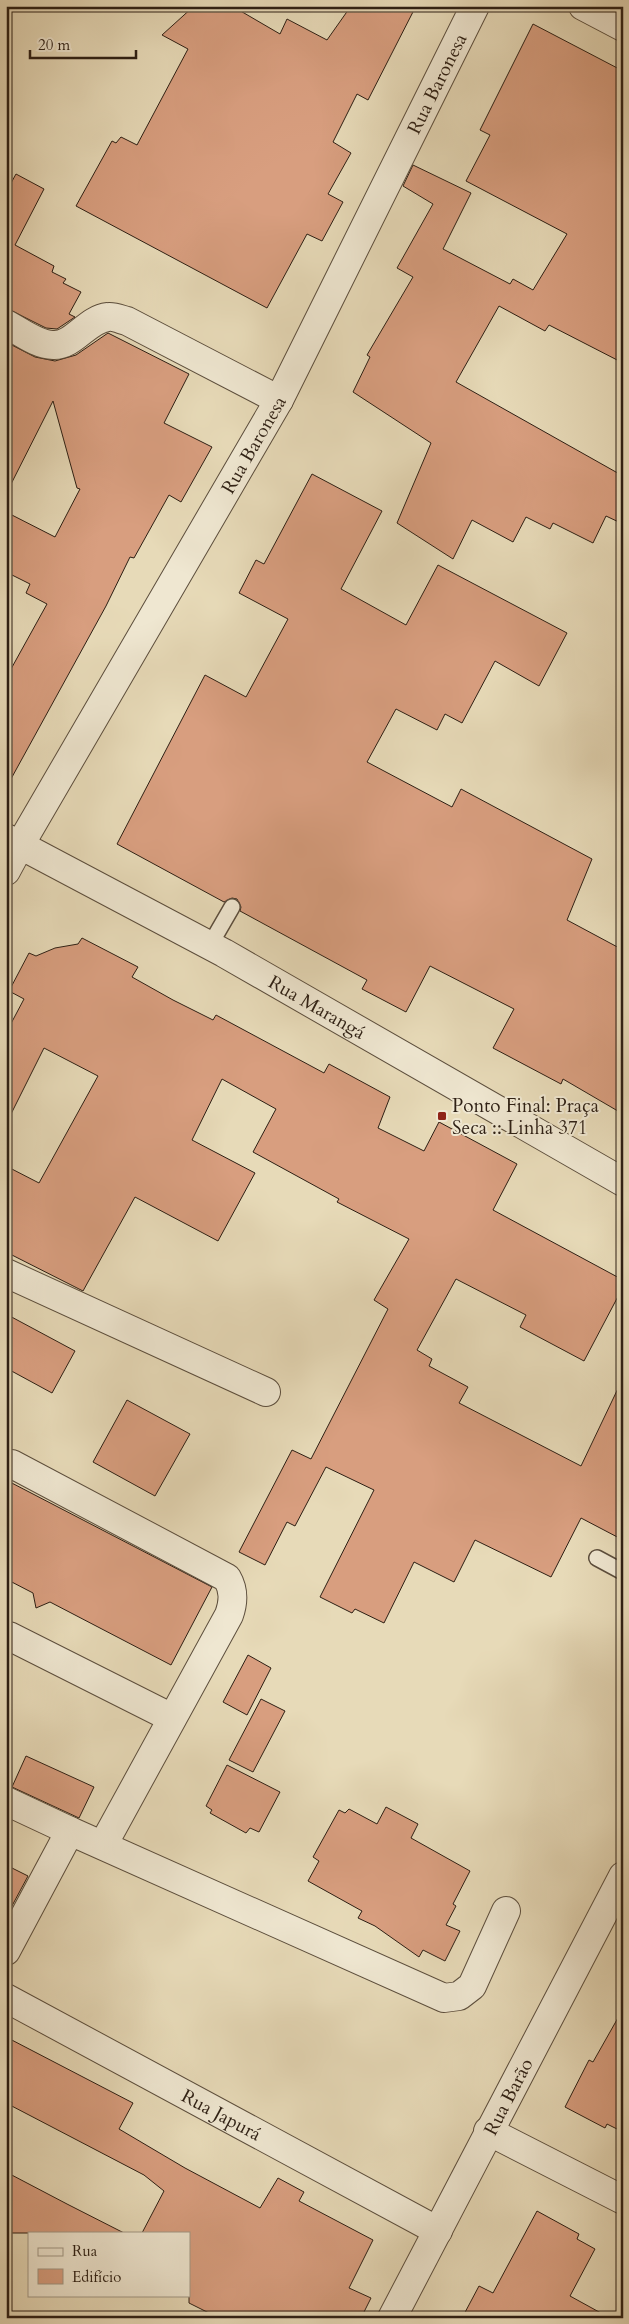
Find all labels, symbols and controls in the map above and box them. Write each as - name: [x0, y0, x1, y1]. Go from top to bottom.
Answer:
- scale bar: [30, 28, 136, 60]
- street label: Rua Baronesa: [401, 29, 473, 139]
- text: 20 m: [38, 35, 70, 55]
- street label: Rua Baronesa: [215, 391, 293, 499]
- street label: Rua Marangá: [264, 969, 370, 1046]
- place label: Ponto Final: Praça Seca :: Linha 371: [452, 1093, 599, 1141]
- marker: Ponto Final: Praça Seca :: Linha 371: [436, 1110, 448, 1122]
- street label: Rua Barão: [478, 2054, 540, 2140]
- street label: Rua Japurá: [177, 2083, 266, 2147]
- legend: [28, 2232, 190, 2296]
- text: Rua: [72, 2241, 98, 2261]
- text: Edifício: [72, 2267, 121, 2287]

